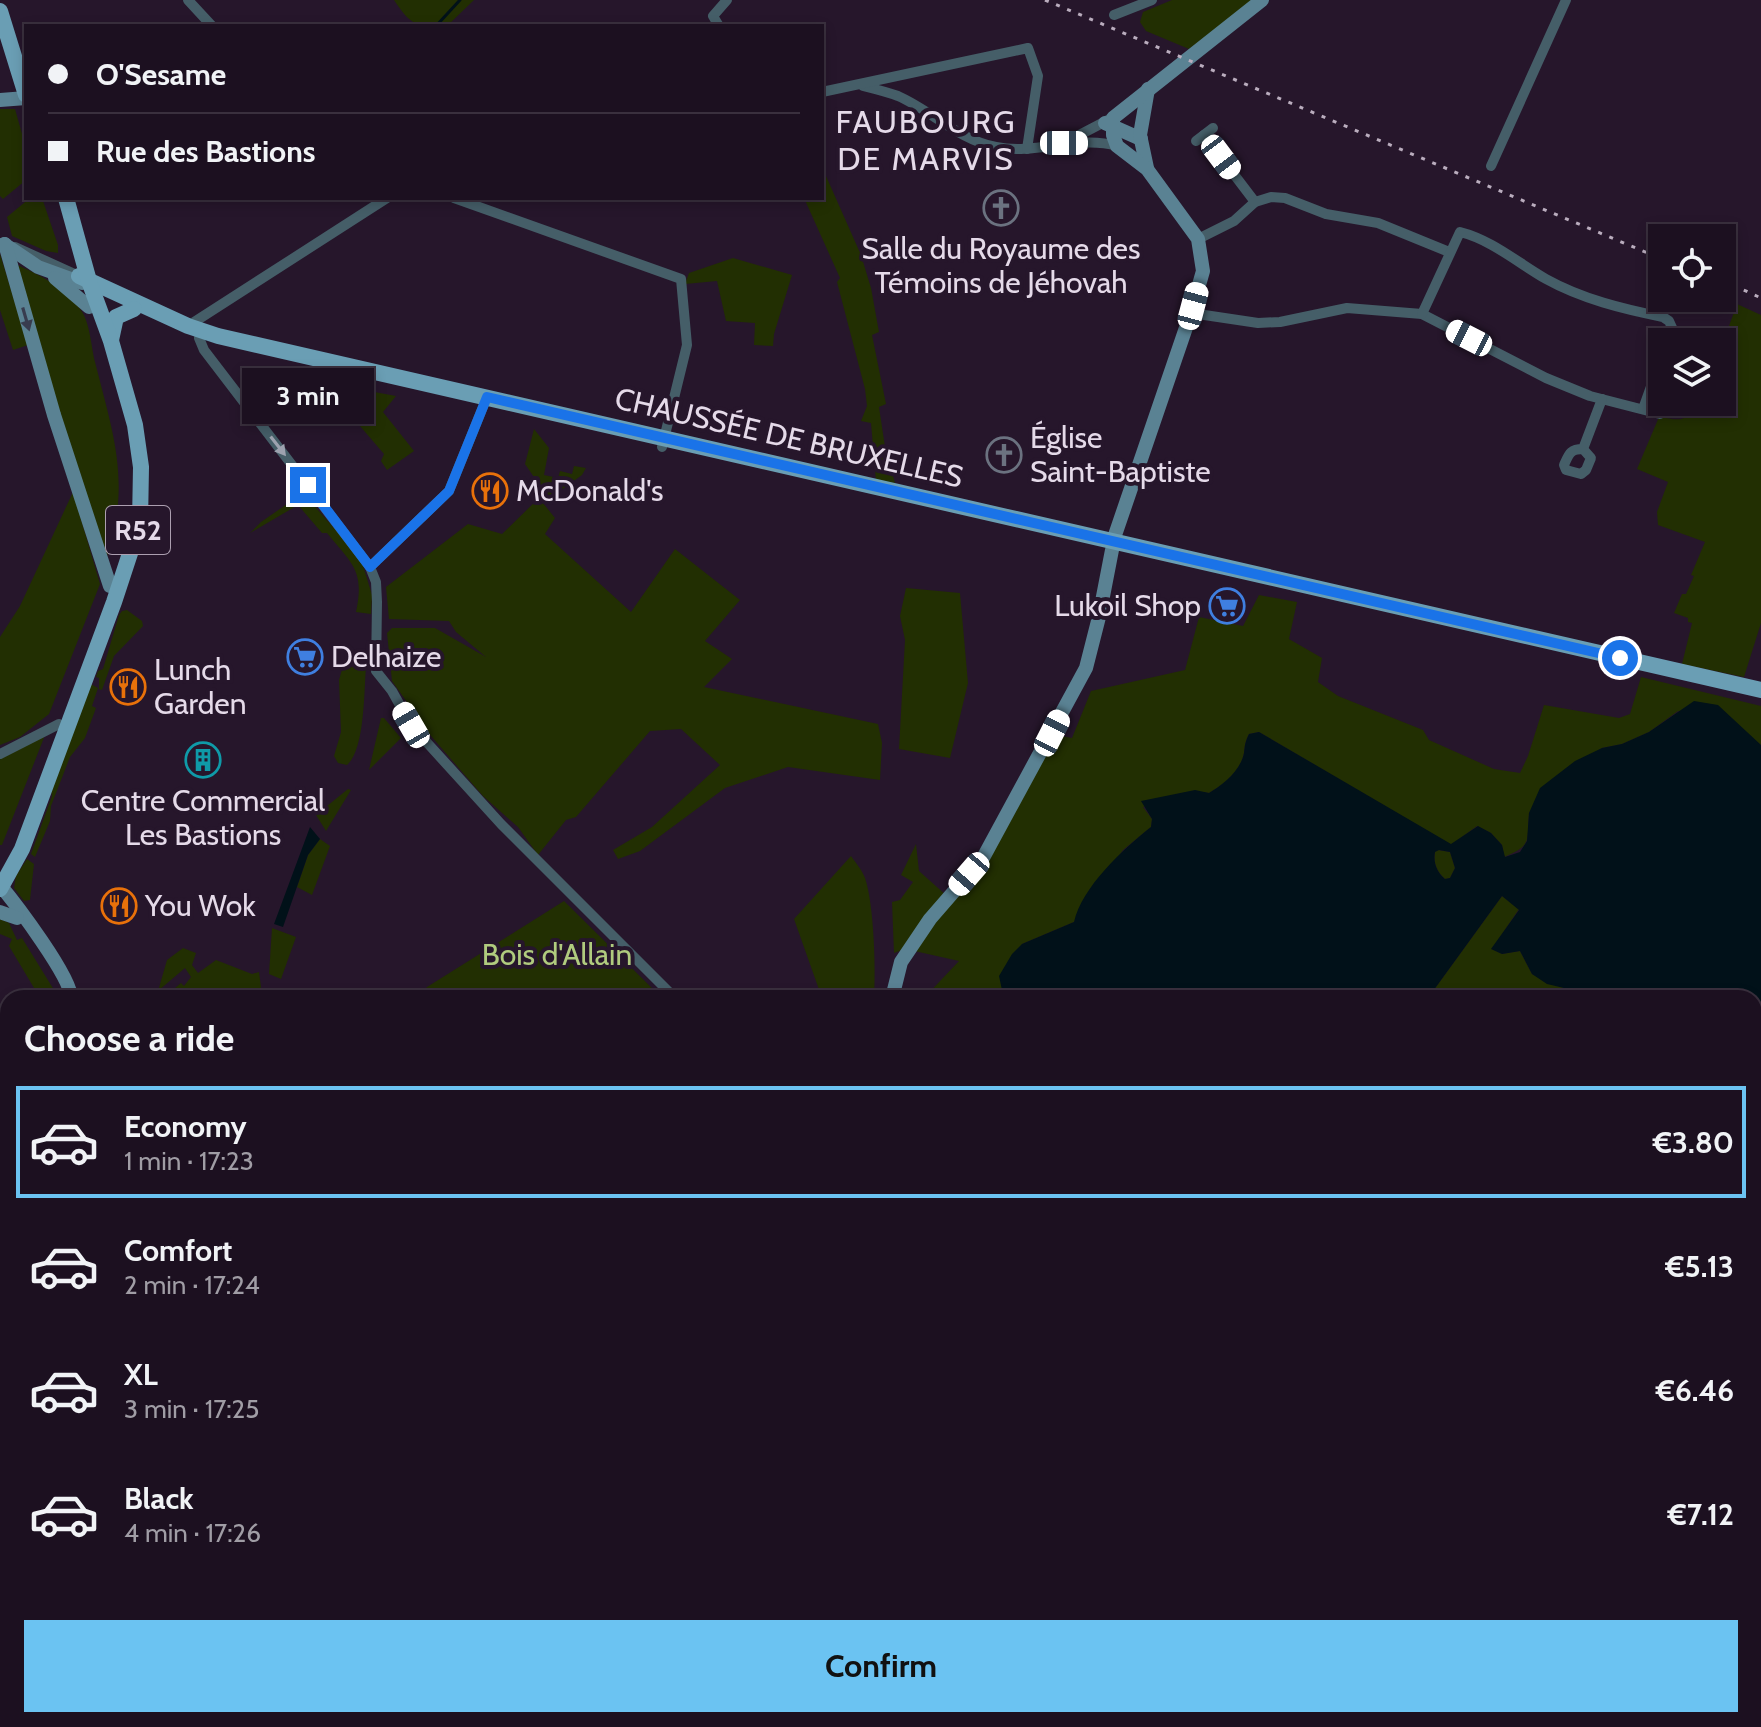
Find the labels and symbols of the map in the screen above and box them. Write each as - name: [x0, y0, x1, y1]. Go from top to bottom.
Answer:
- district label: FAUBOURG DE MARVIS: [835, 102, 1017, 178]
- car: [1040, 131, 1088, 155]
- car: [1197, 131, 1245, 183]
- church icon: Salle du Royaume des Témoins de Jéhovah: [982, 189, 1020, 227]
- place label: Salle du Royaume des Témoins de Jéhovah: [862, 230, 1140, 301]
- car: [1175, 280, 1211, 332]
- one-way arrow: [21, 307, 33, 332]
- car: [1442, 316, 1496, 360]
- callout: 3 min: [242, 369, 374, 425]
- street label: CHAUSSÉE DE BRUXELLES: [612, 379, 967, 496]
- place label: Église Saint-Baptiste: [1030, 419, 1211, 490]
- one-way arrow: [270, 436, 286, 456]
- church icon: Église Saint-Baptiste: [985, 436, 1023, 474]
- route end: [290, 467, 326, 503]
- restaurant icon: McDonald's: [471, 472, 509, 510]
- place label: McDonald's: [516, 472, 663, 509]
- road number: R52: [106, 506, 170, 554]
- place label: Lukoil Shop: [1054, 587, 1201, 624]
- supermarket icon: Lukoil Shop: [1208, 587, 1246, 625]
- supermarket icon: Delhaize: [286, 638, 324, 676]
- place label: Delhaize: [331, 638, 441, 675]
- route start: [1602, 640, 1638, 676]
- place label: Lunch Garden: [154, 651, 246, 722]
- restaurant icon: Lunch Garden: [109, 668, 147, 706]
- car: [389, 698, 433, 752]
- car: [1030, 706, 1074, 760]
- building icon: Centre Commercial Les Bastions: [184, 741, 222, 779]
- place label: Centre Commercial Les Bastions: [81, 782, 325, 853]
- car: [944, 848, 994, 900]
- restaurant icon: You Wok: [100, 887, 138, 925]
- place label: You Wok: [144, 887, 256, 924]
- park label: Bois d'Allain: [482, 936, 632, 973]

